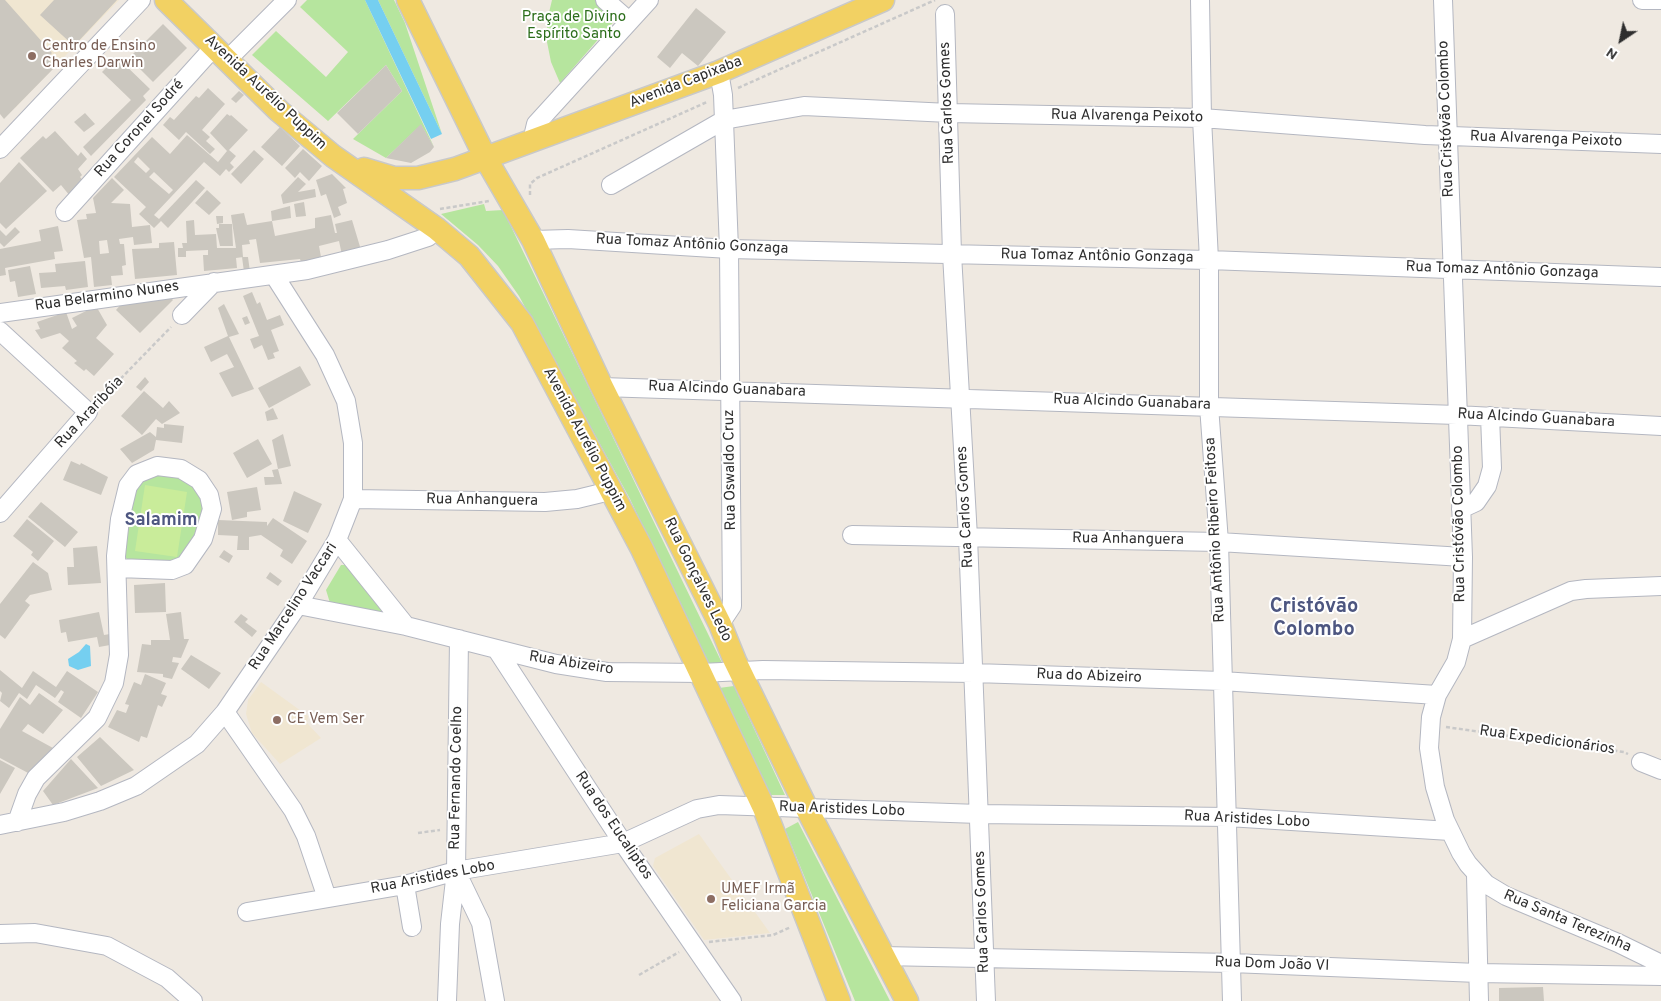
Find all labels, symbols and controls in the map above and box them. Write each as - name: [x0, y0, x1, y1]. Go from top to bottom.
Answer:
- park label: Praça de Divino Espírito Santo: [522, 9, 626, 44]
- north arrow: [1596, 15, 1646, 65]
- street label: Avenida Aurélio Puppim: [200, 32, 330, 154]
- place label: Centro de Ensino Charles Darwin: [42, 38, 156, 73]
- street label: Rua Cristóvão Colombo: [1435, 40, 1459, 198]
- street label: Rua Carlos Gomes: [937, 41, 959, 165]
- text: N: [1603, 43, 1621, 63]
- marker: Centro de Ensino Charles Darwin: [26, 50, 38, 62]
- street label: Avenida Capixaba: [627, 53, 745, 113]
- street label: Rua Coronel Sodré: [91, 77, 189, 181]
- street label: Rua Alvarenga Peixoto: [1051, 107, 1203, 127]
- street label: Rua Alvarenga Peixoto: [1470, 128, 1622, 152]
- street label: Rua Tomaz Antônio Gonzaga: [595, 231, 789, 259]
- street label: Rua Tomaz Antônio Gonzaga: [1000, 246, 1194, 268]
- street label: Rua Tomaz Antônio Gonzaga: [1405, 259, 1599, 283]
- street label: Rua Belarmino Nunes: [34, 278, 180, 316]
- street label: Avenida Aurélio Puppim: [538, 365, 630, 515]
- street label: Rua Araribóia: [52, 373, 128, 453]
- street label: Rua Alcindo Guanabara: [648, 378, 806, 402]
- street label: Rua Alcindo Guanabara: [1053, 391, 1211, 415]
- street label: Rua Alcindo Guanabara: [1457, 406, 1615, 432]
- street label: Rua Oswaldo Cruz: [721, 409, 741, 531]
- street label: Rua Antônio Ribeiro Feitosa: [1202, 437, 1230, 623]
- street label: Rua Carlos Gomes: [954, 445, 978, 569]
- street label: Rua Cristóvão Colombo: [1450, 445, 1470, 603]
- street label: Rua Anhanguera: [426, 491, 538, 511]
- district label: Salamim: [124, 510, 198, 532]
- street label: Rua Gonçalves Ledo: [659, 515, 735, 645]
- street label: Rua Anhanguera: [1072, 530, 1184, 550]
- street label: Rua Marcelino Vaccari: [246, 540, 342, 674]
- district label: Cristóvão Colombo: [1270, 596, 1358, 643]
- street label: Rua Abizeiro: [527, 648, 615, 680]
- street label: Rua do Abizeiro: [1036, 666, 1142, 688]
- street label: Rua Fernando Coelho: [447, 706, 467, 850]
- place label: CE Vem Ser: [287, 711, 365, 729]
- marker: CE Vem Ser: [271, 714, 283, 726]
- street label: Rua Expedicionários: [1478, 723, 1616, 759]
- street label: Rua dos Eucaliptos: [570, 769, 656, 883]
- street label: Rua Aristides Lobo: [779, 799, 905, 821]
- street label: Rua Aristides Lobo: [1183, 808, 1311, 832]
- street label: Rua Carlos Gomes: [972, 850, 994, 974]
- street label: Rua Aristides Lobo: [369, 857, 497, 899]
- place label: UMEF Irmã Feliciana Garcia: [721, 881, 826, 916]
- street label: Rua Santa Terezinha: [1500, 887, 1634, 957]
- marker: UMEF Irmã Feliciana Garcia: [705, 893, 717, 905]
- street label: Rua Dom João VI: [1214, 954, 1330, 976]

